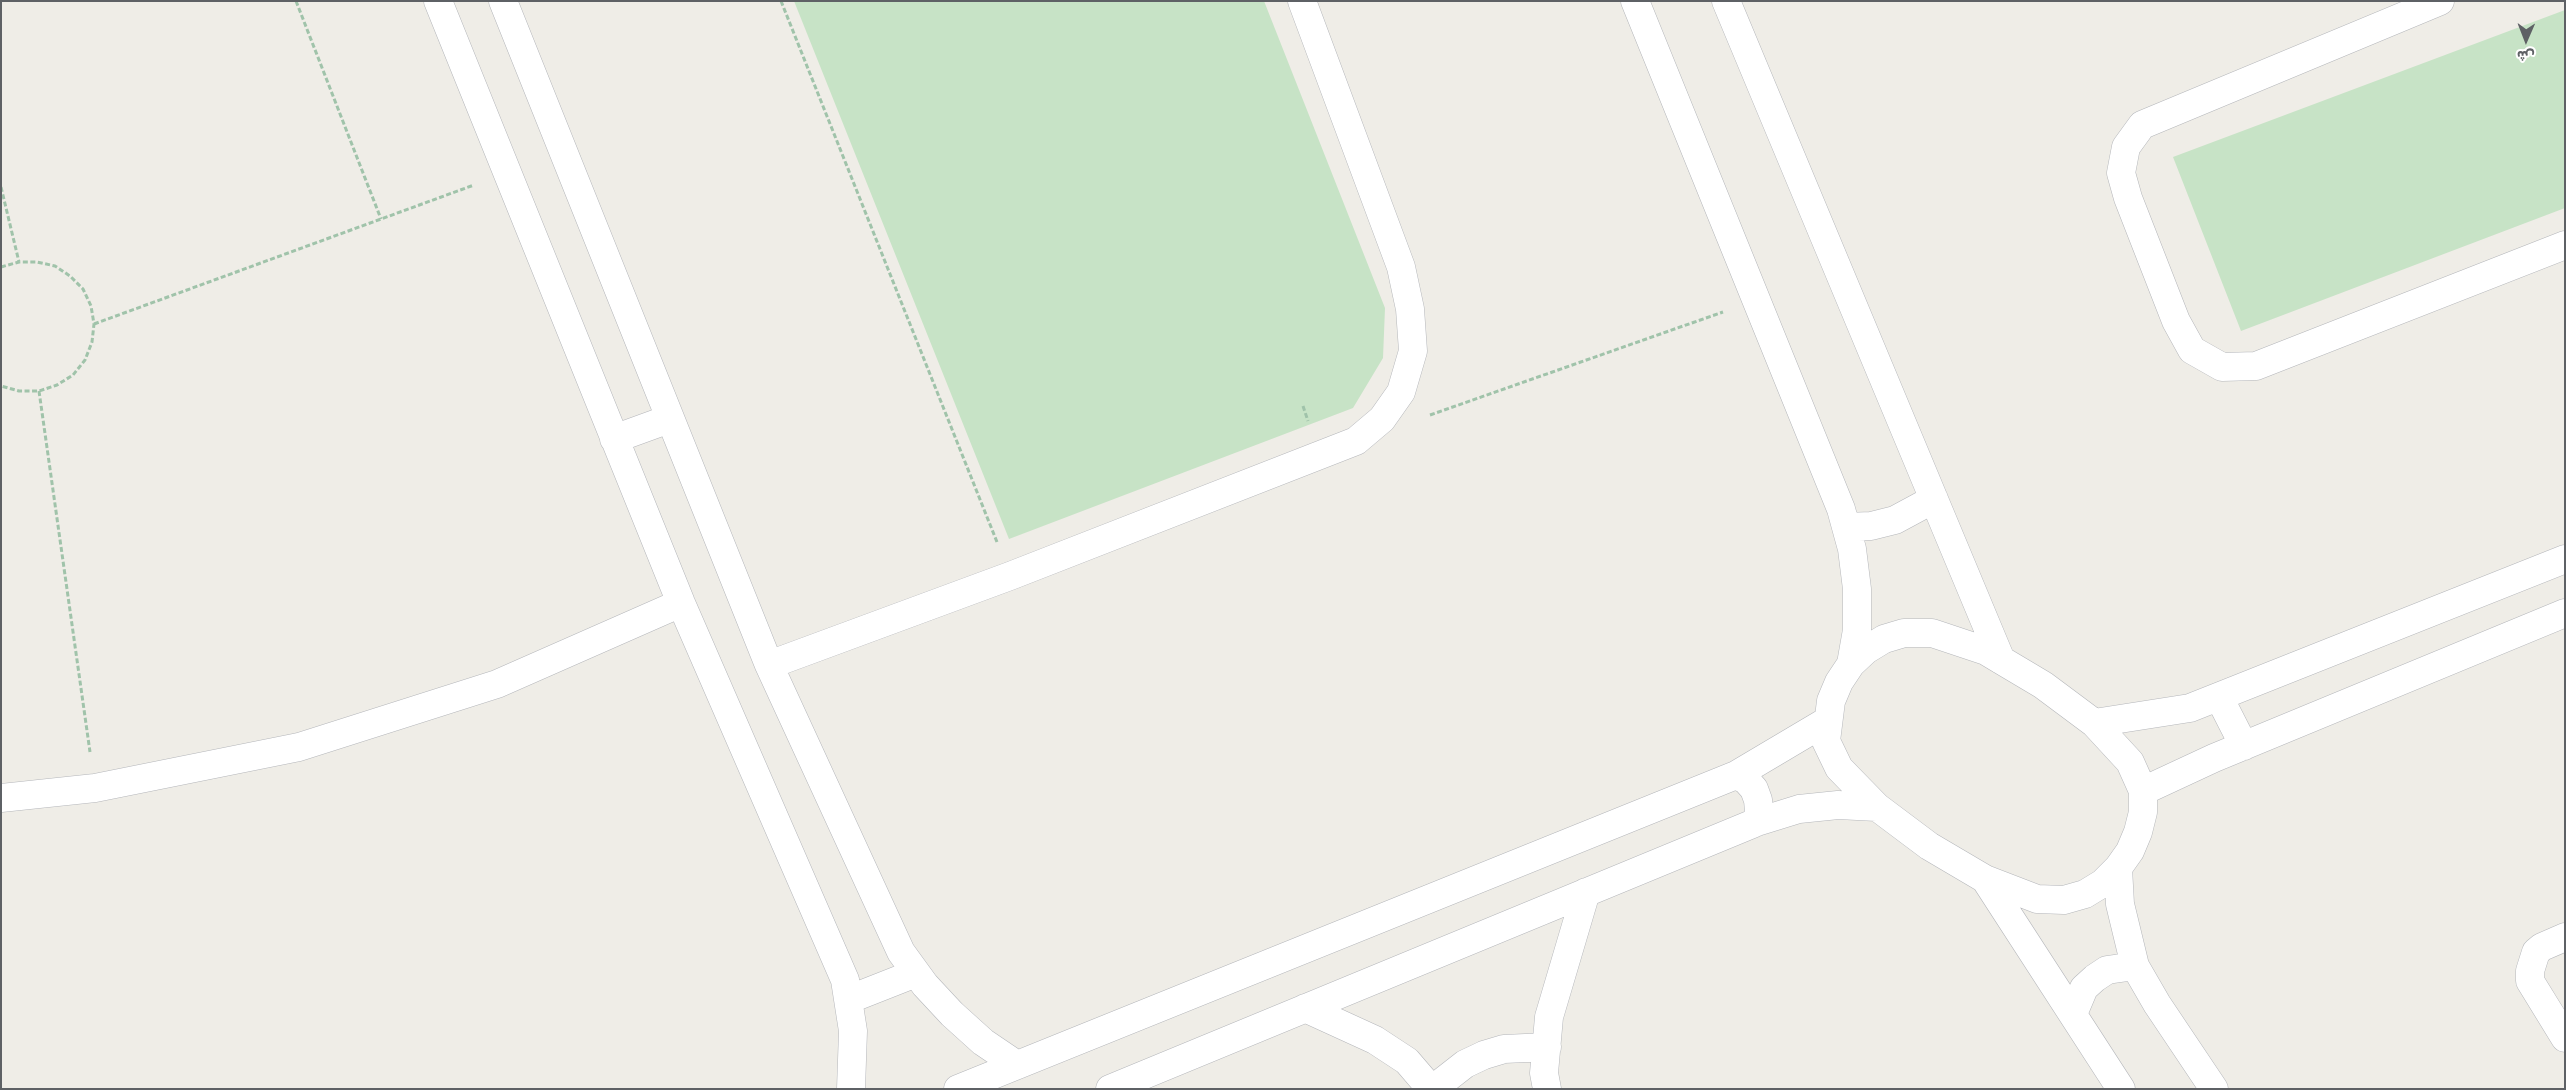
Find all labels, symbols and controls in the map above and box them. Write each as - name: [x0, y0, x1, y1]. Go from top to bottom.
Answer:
- north arrow: [2501, 15, 2551, 65]
- text: ش: [2517, 47, 2535, 64]

